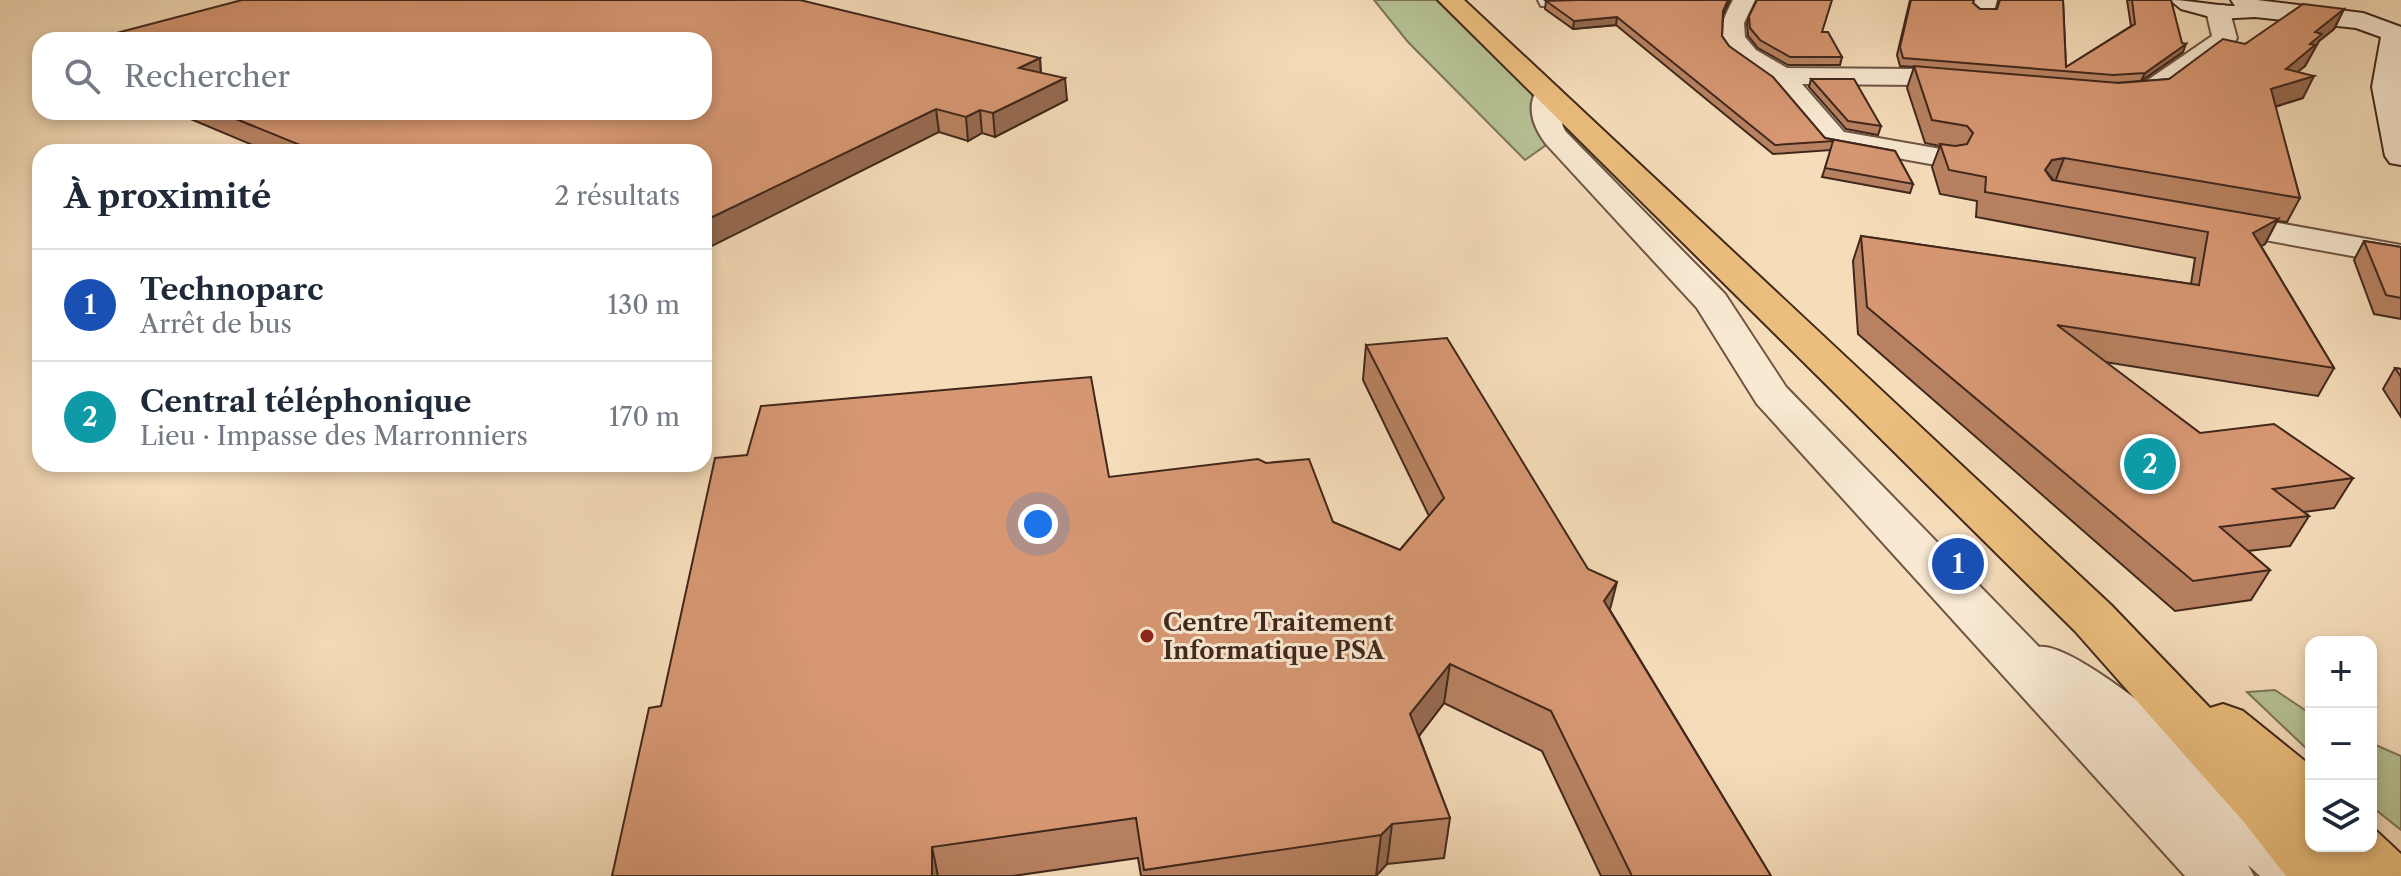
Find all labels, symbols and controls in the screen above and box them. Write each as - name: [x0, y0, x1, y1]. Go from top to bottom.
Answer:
- search box: [32, 32, 712, 120]
- icon: search: [60, 54, 104, 98]
- text: Rechercher: [124, 58, 290, 95]
- text: À proximité: [64, 175, 271, 217]
- text: 2 résultats: [554, 180, 680, 212]
- text: Technoparc: [140, 271, 323, 308]
- text: 1: [84, 289, 96, 321]
- text: 130 m: [607, 289, 680, 321]
- text: Arrêt de bus: [140, 308, 292, 340]
- text: Central téléphonique: [140, 383, 471, 420]
- text: 2: [82, 401, 98, 433]
- text: 170 m: [609, 401, 680, 433]
- text: Lieu · Impasse des Marronniers: [140, 420, 528, 452]
- pin: 2: [2124, 434, 2176, 494]
- your location: [1018, 504, 1058, 544]
- pin: 1: [1932, 534, 1984, 594]
- place label: Centre Traitement Informatique PSA: [1163, 608, 1394, 665]
- marker: Centre Traitement Informatique PSA: [1138, 627, 1156, 645]
- map controls: [2305, 636, 2377, 852]
- button: +: [2305, 636, 2377, 708]
- button: −: [2305, 708, 2377, 780]
- button: layers: [2305, 780, 2377, 852]

